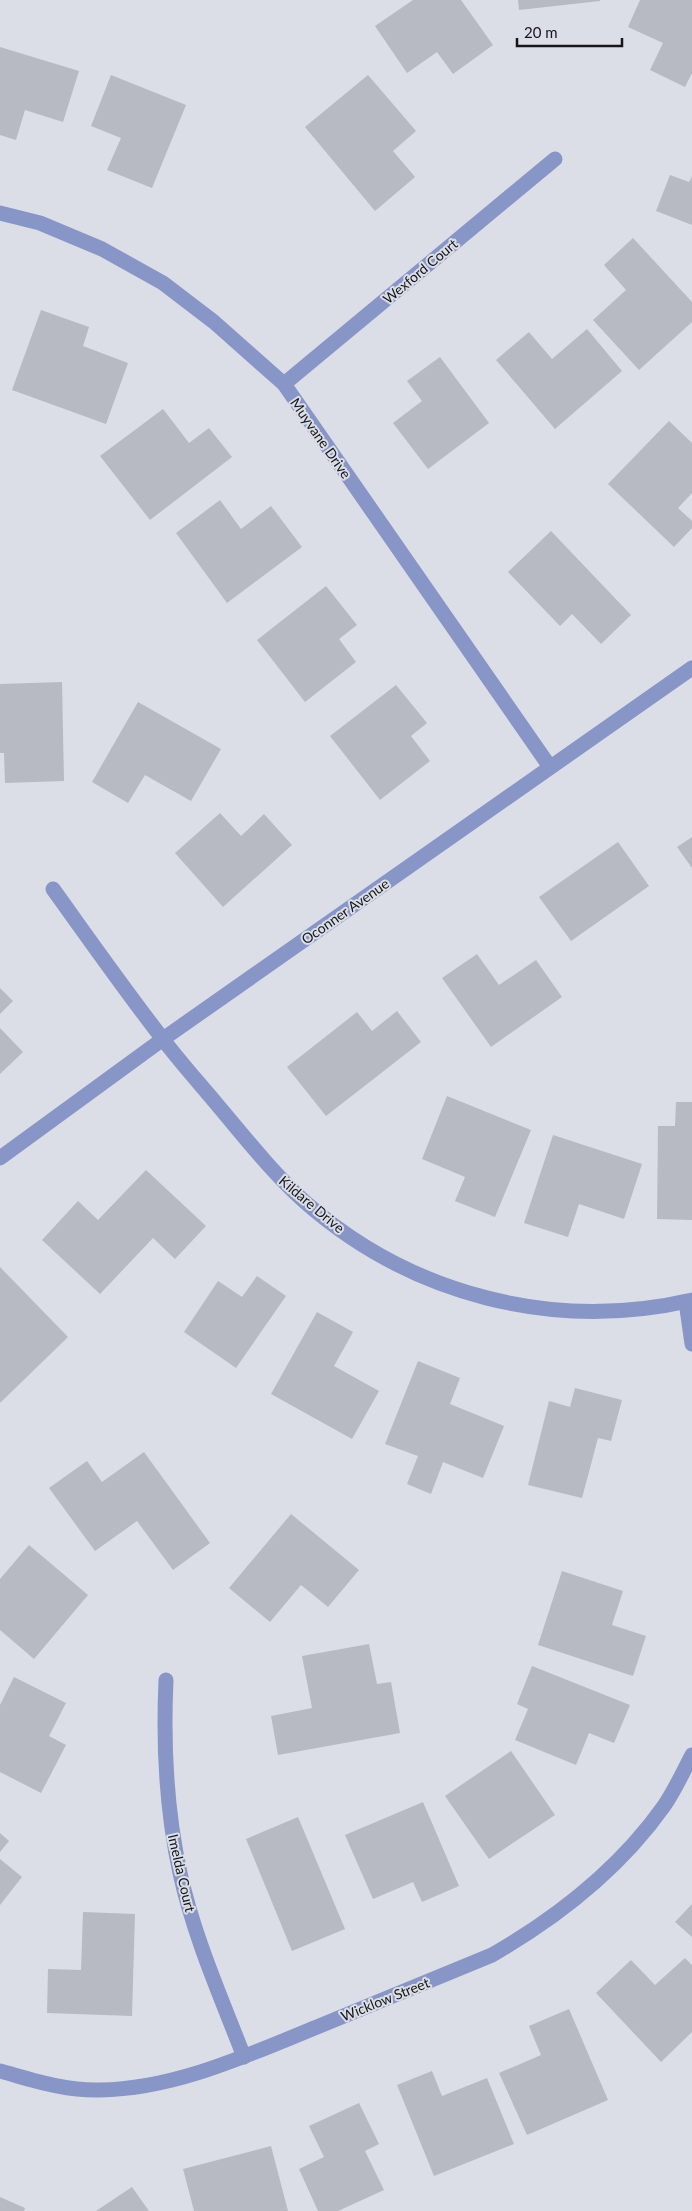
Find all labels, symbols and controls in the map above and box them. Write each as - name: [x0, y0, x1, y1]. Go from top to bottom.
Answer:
- scale bar: [517, 15, 622, 47]
- text: 20 m: [524, 23, 558, 41]
- street label: Wexford Court: [379, 235, 461, 307]
- street label: Muyvane Drive: [287, 395, 355, 481]
- street label: Oconner Avenue: [298, 875, 392, 947]
- street label: Kildare Drive: [276, 1172, 348, 1236]
- street label: Imelda Court: [165, 1832, 199, 1914]
- street label: Wicklow Street: [338, 1974, 432, 2024]

